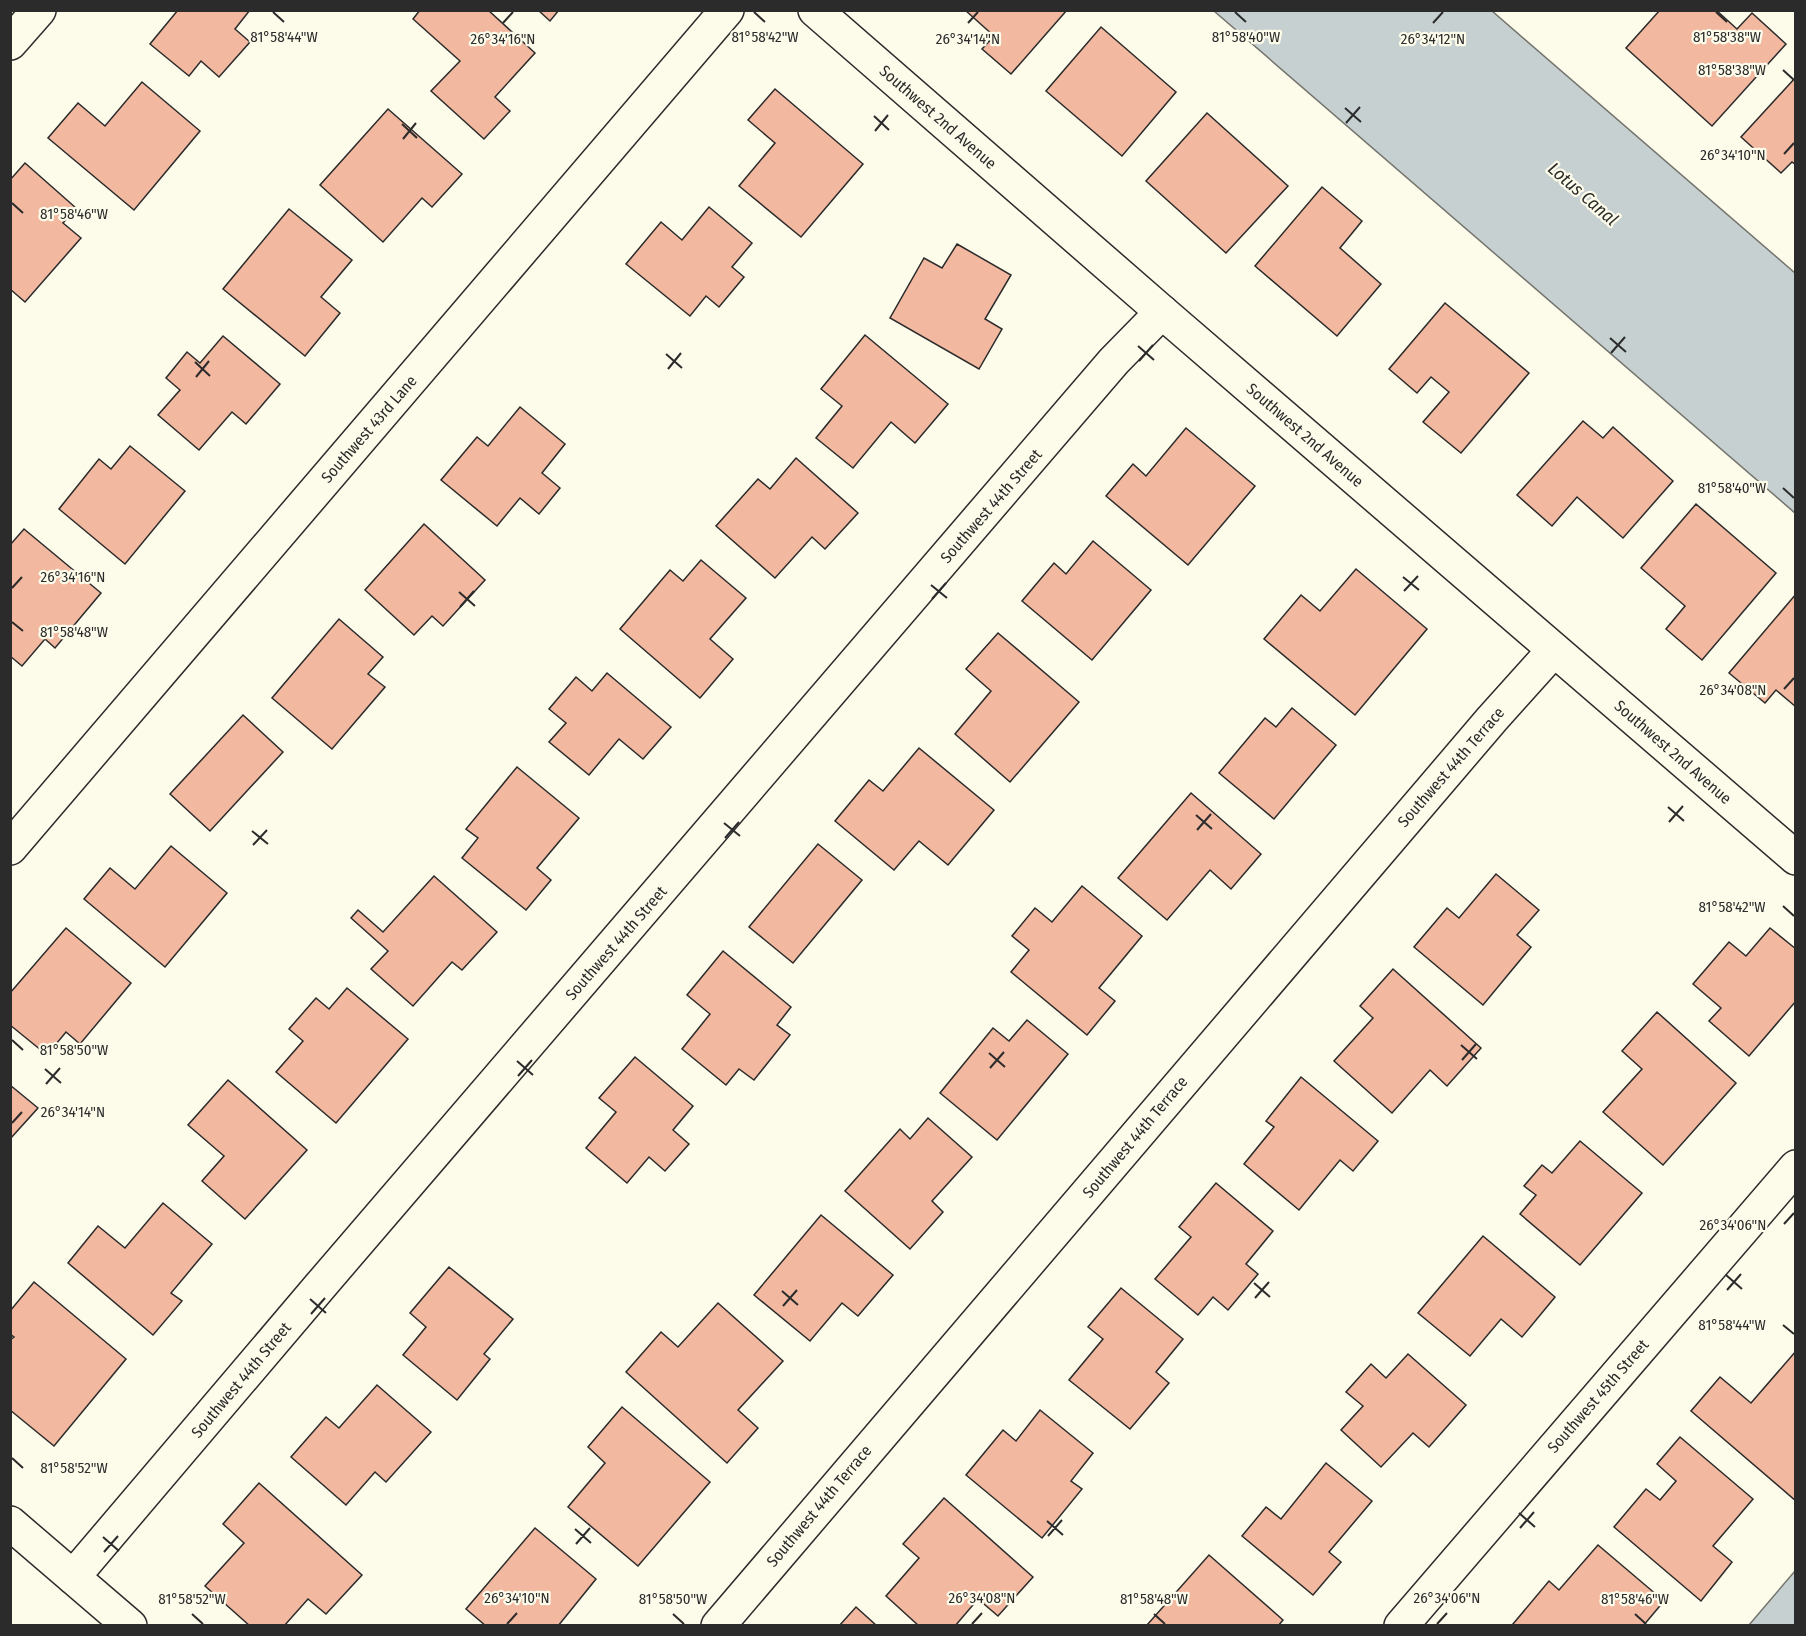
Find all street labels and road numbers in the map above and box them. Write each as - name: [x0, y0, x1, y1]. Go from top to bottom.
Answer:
- street label: Southwest 2nd Avenue: [876, 61, 1000, 173]
- street label: Southwest 43rd Lane: [317, 371, 421, 487]
- street label: Southwest 2nd Avenue: [1243, 379, 1367, 491]
- street label: Southwest 44th Street: [936, 445, 1046, 567]
- street label: Southwest 2nd Avenue: [1611, 696, 1735, 808]
- street label: Southwest 44th Terrace: [1394, 703, 1508, 831]
- street label: Southwest 44th Street: [561, 882, 671, 1004]
- street label: Southwest 44th Terrace: [1079, 1072, 1191, 1202]
- street label: Southwest 44th Street: [187, 1318, 295, 1442]
- street label: Southwest 45th Street: [1544, 1335, 1653, 1457]
- street label: Southwest 44th Terrace: [763, 1441, 875, 1571]

